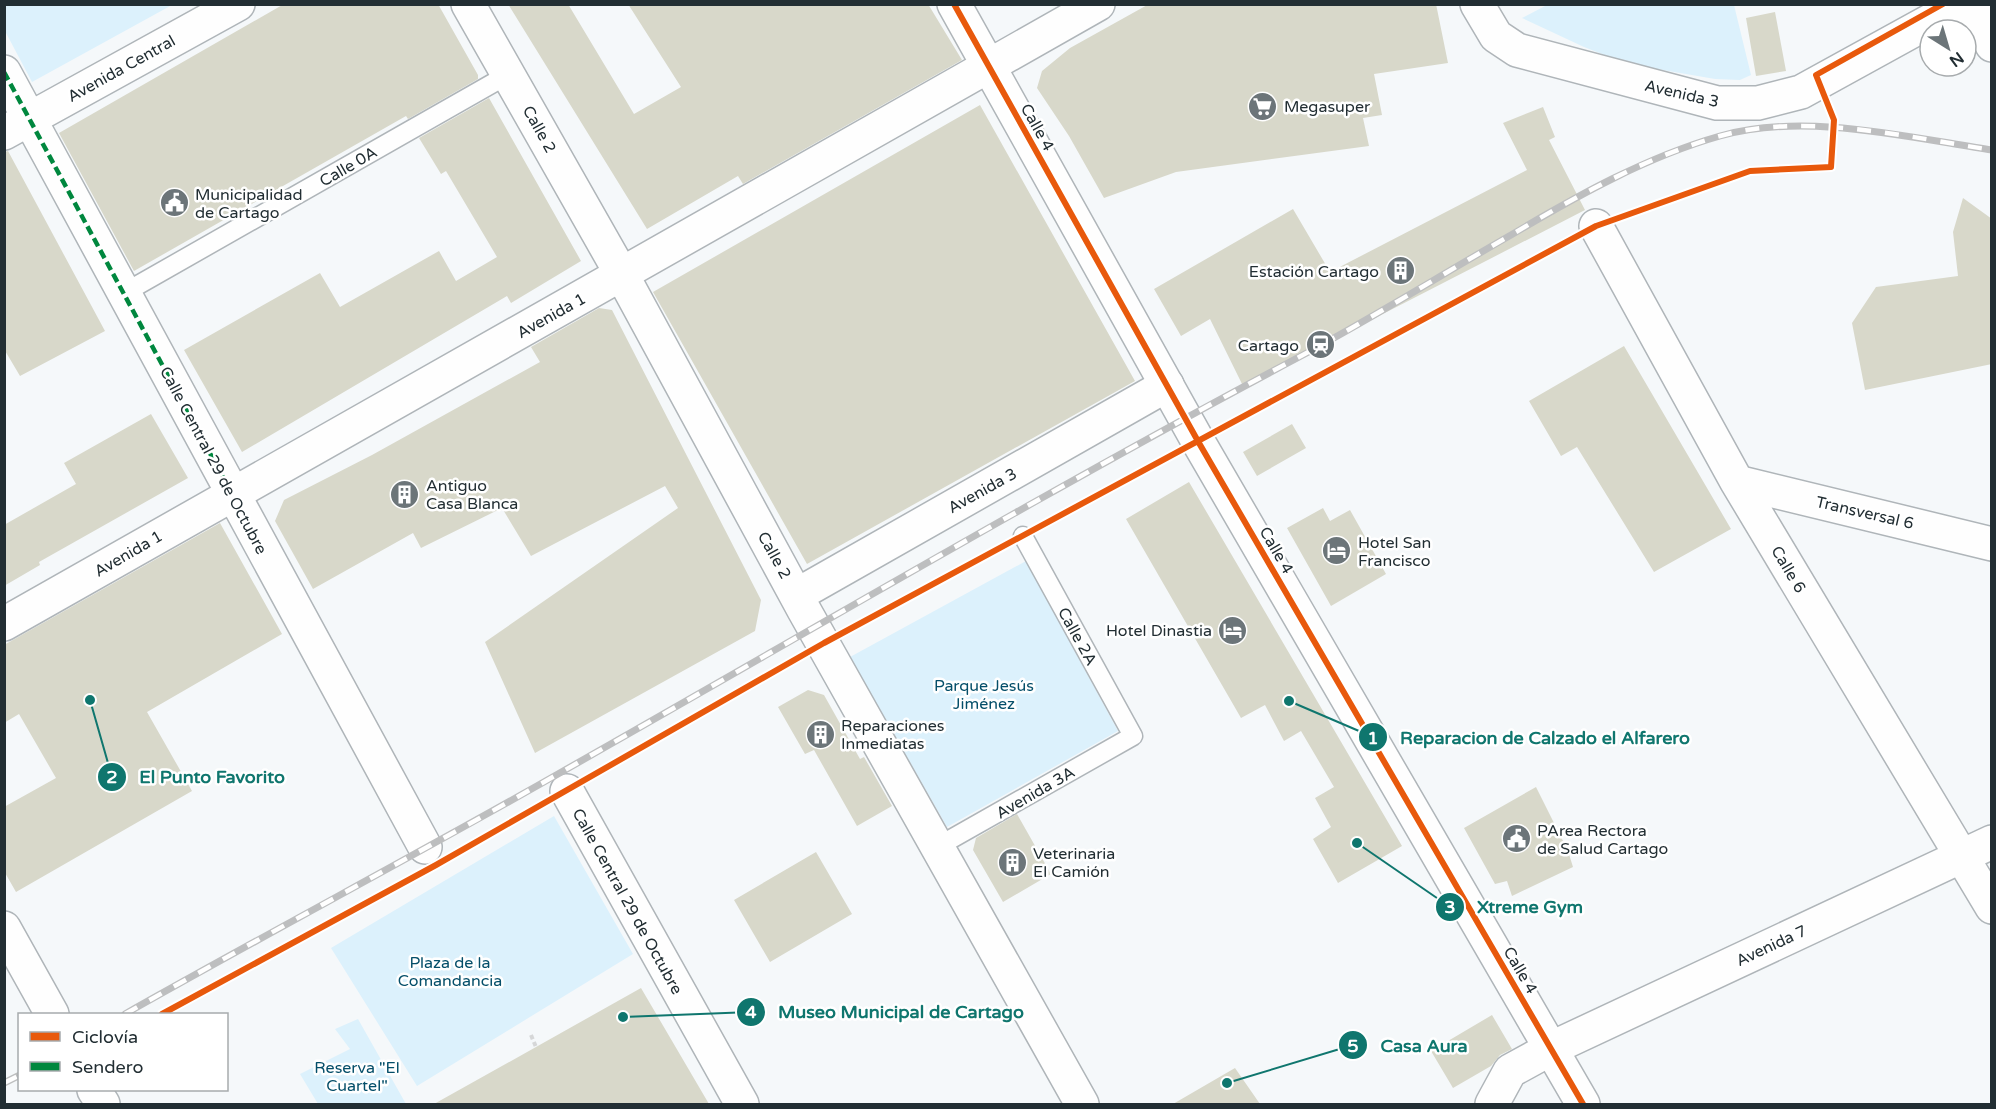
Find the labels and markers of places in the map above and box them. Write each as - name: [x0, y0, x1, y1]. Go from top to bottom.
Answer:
- supermarket icon: Megasuper: [1247, 90, 1279, 122]
- place label: Megasuper: [1284, 97, 1371, 117]
- place label: Municipalidad de Cartago: [195, 185, 302, 223]
- public building icon: Municipalidad de Cartago: [158, 187, 190, 219]
- building icon: Estación Cartago: [1384, 255, 1416, 287]
- place label: Estación Cartago: [1249, 262, 1379, 282]
- station icon: Cartago: [1304, 329, 1336, 361]
- place label: Cartago: [1238, 336, 1299, 356]
- place label: Antiguo Casa Blanca: [426, 476, 518, 514]
- building icon: Antiguo Casa Blanca: [389, 478, 421, 510]
- place label: Hotel San Francisco: [1358, 533, 1431, 571]
- hotel icon: Hotel San Francisco: [1321, 535, 1353, 567]
- hotel icon: Hotel Dinastia: [1217, 614, 1249, 646]
- place label: Hotel Dinastia: [1106, 621, 1212, 641]
- place label: Reparaciones Inmediatas: [841, 716, 944, 754]
- building icon: Reparaciones Inmediatas: [804, 718, 836, 750]
- callout: Reparacion de Calzado el Alfarero: [1358, 719, 1702, 755]
- callout: El Punto Favorito: [97, 759, 297, 795]
- place label: PArea Rectora de Salud Cartago: [1537, 821, 1668, 859]
- public building icon: PArea Rectora de Salud Cartago: [1500, 823, 1532, 855]
- place label: Veterinaria El Camión: [1033, 844, 1115, 882]
- building icon: Veterinaria El Camión: [996, 846, 1028, 878]
- callout: Xtreme Gym: [1435, 889, 1595, 925]
- callout: Museo Municipal de Cartago: [736, 994, 1036, 1030]
- callout: Casa Aura: [1338, 1027, 1479, 1063]

